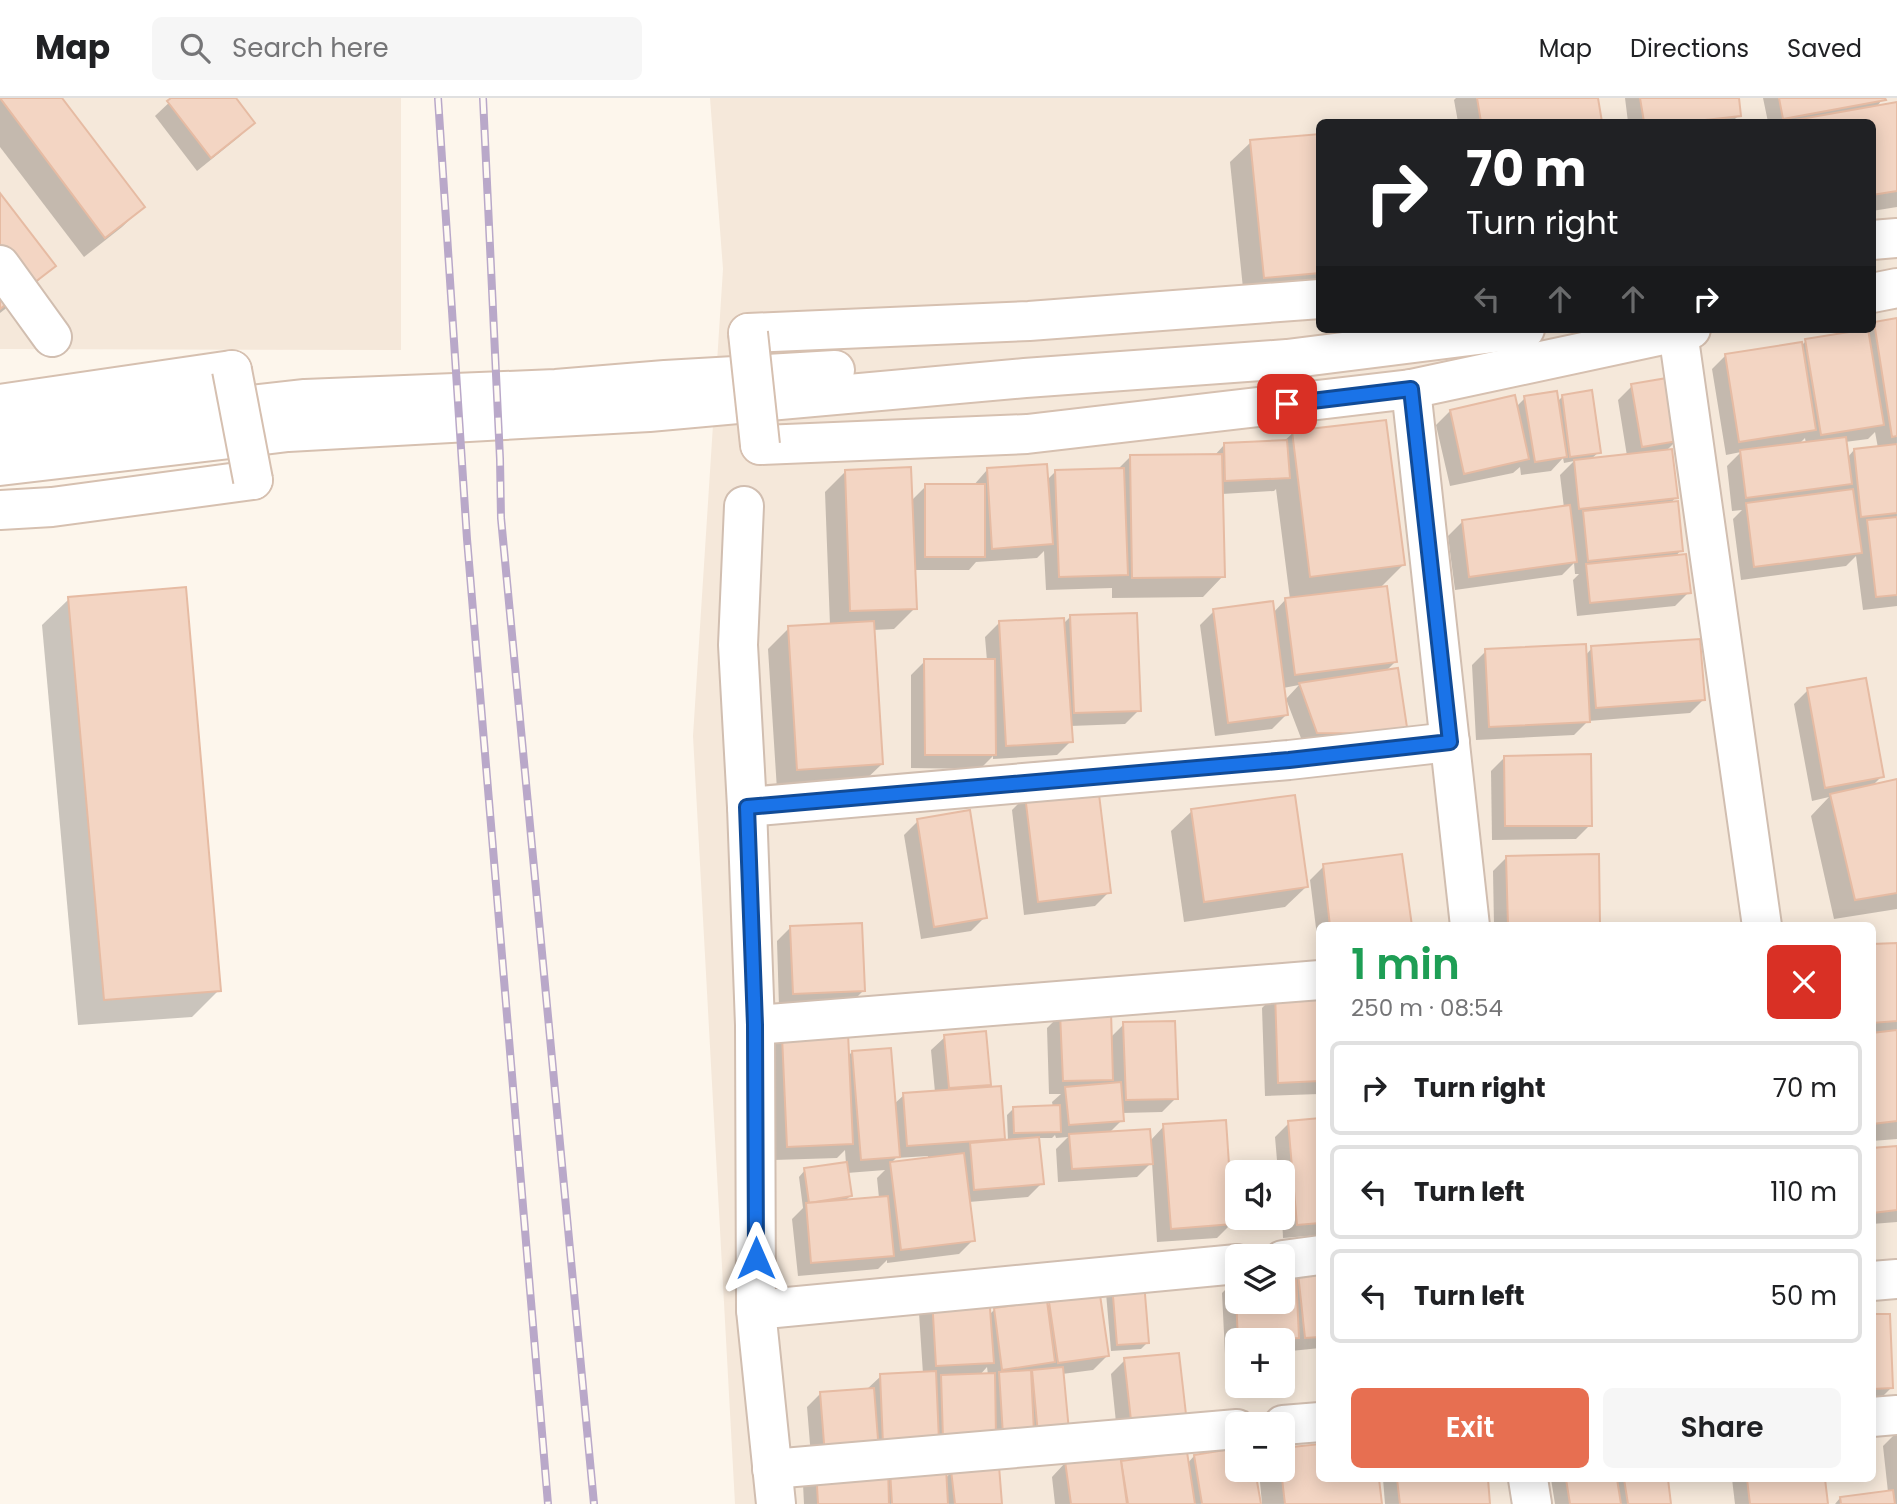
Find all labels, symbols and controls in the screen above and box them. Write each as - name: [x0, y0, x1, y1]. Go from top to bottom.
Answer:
- search box: [152, 17, 642, 80]
- text: Map: [35, 24, 110, 71]
- icon: search: [176, 29, 214, 67]
- text: Search here: [232, 30, 389, 66]
- text: Map: [1539, 32, 1592, 65]
- text: Directions: [1630, 32, 1749, 65]
- text: Saved: [1787, 32, 1862, 65]
- text: 70 m: [1466, 135, 1586, 203]
- icon: right: [1351, 147, 1442, 238]
- text: Turn right: [1466, 200, 1618, 245]
- icon: left: [1468, 280, 1506, 318]
- icon: ahead: [1541, 280, 1579, 318]
- icon: ahead: [1614, 280, 1652, 318]
- icon: right: [1687, 280, 1725, 318]
- pin: [1257, 374, 1317, 434]
- icon: arrive: [1268, 385, 1306, 423]
- text: 1 min: [1351, 935, 1460, 994]
- button: close: [1767, 945, 1841, 1019]
- text: 250 m · 08:54: [1351, 992, 1503, 1024]
- icon: right: [1355, 1069, 1393, 1107]
- text: Turn right: [1414, 1070, 1546, 1106]
- text: 70 m: [1773, 1070, 1837, 1106]
- map controls: [1225, 1160, 1295, 1482]
- button: sound: [1225, 1160, 1295, 1230]
- icon: left: [1355, 1173, 1393, 1211]
- text: Turn left: [1414, 1174, 1525, 1210]
- text: 110 m: [1770, 1174, 1837, 1210]
- position arrow: [719, 1221, 793, 1295]
- button: layers: [1225, 1244, 1295, 1314]
- icon: left: [1355, 1277, 1393, 1315]
- text: Turn left: [1414, 1278, 1525, 1314]
- text: 50 m: [1771, 1278, 1837, 1314]
- button: +: [1225, 1328, 1295, 1398]
- button: Exit: [1351, 1388, 1589, 1468]
- button: Share: [1603, 1388, 1841, 1468]
- button: −: [1225, 1412, 1295, 1482]

